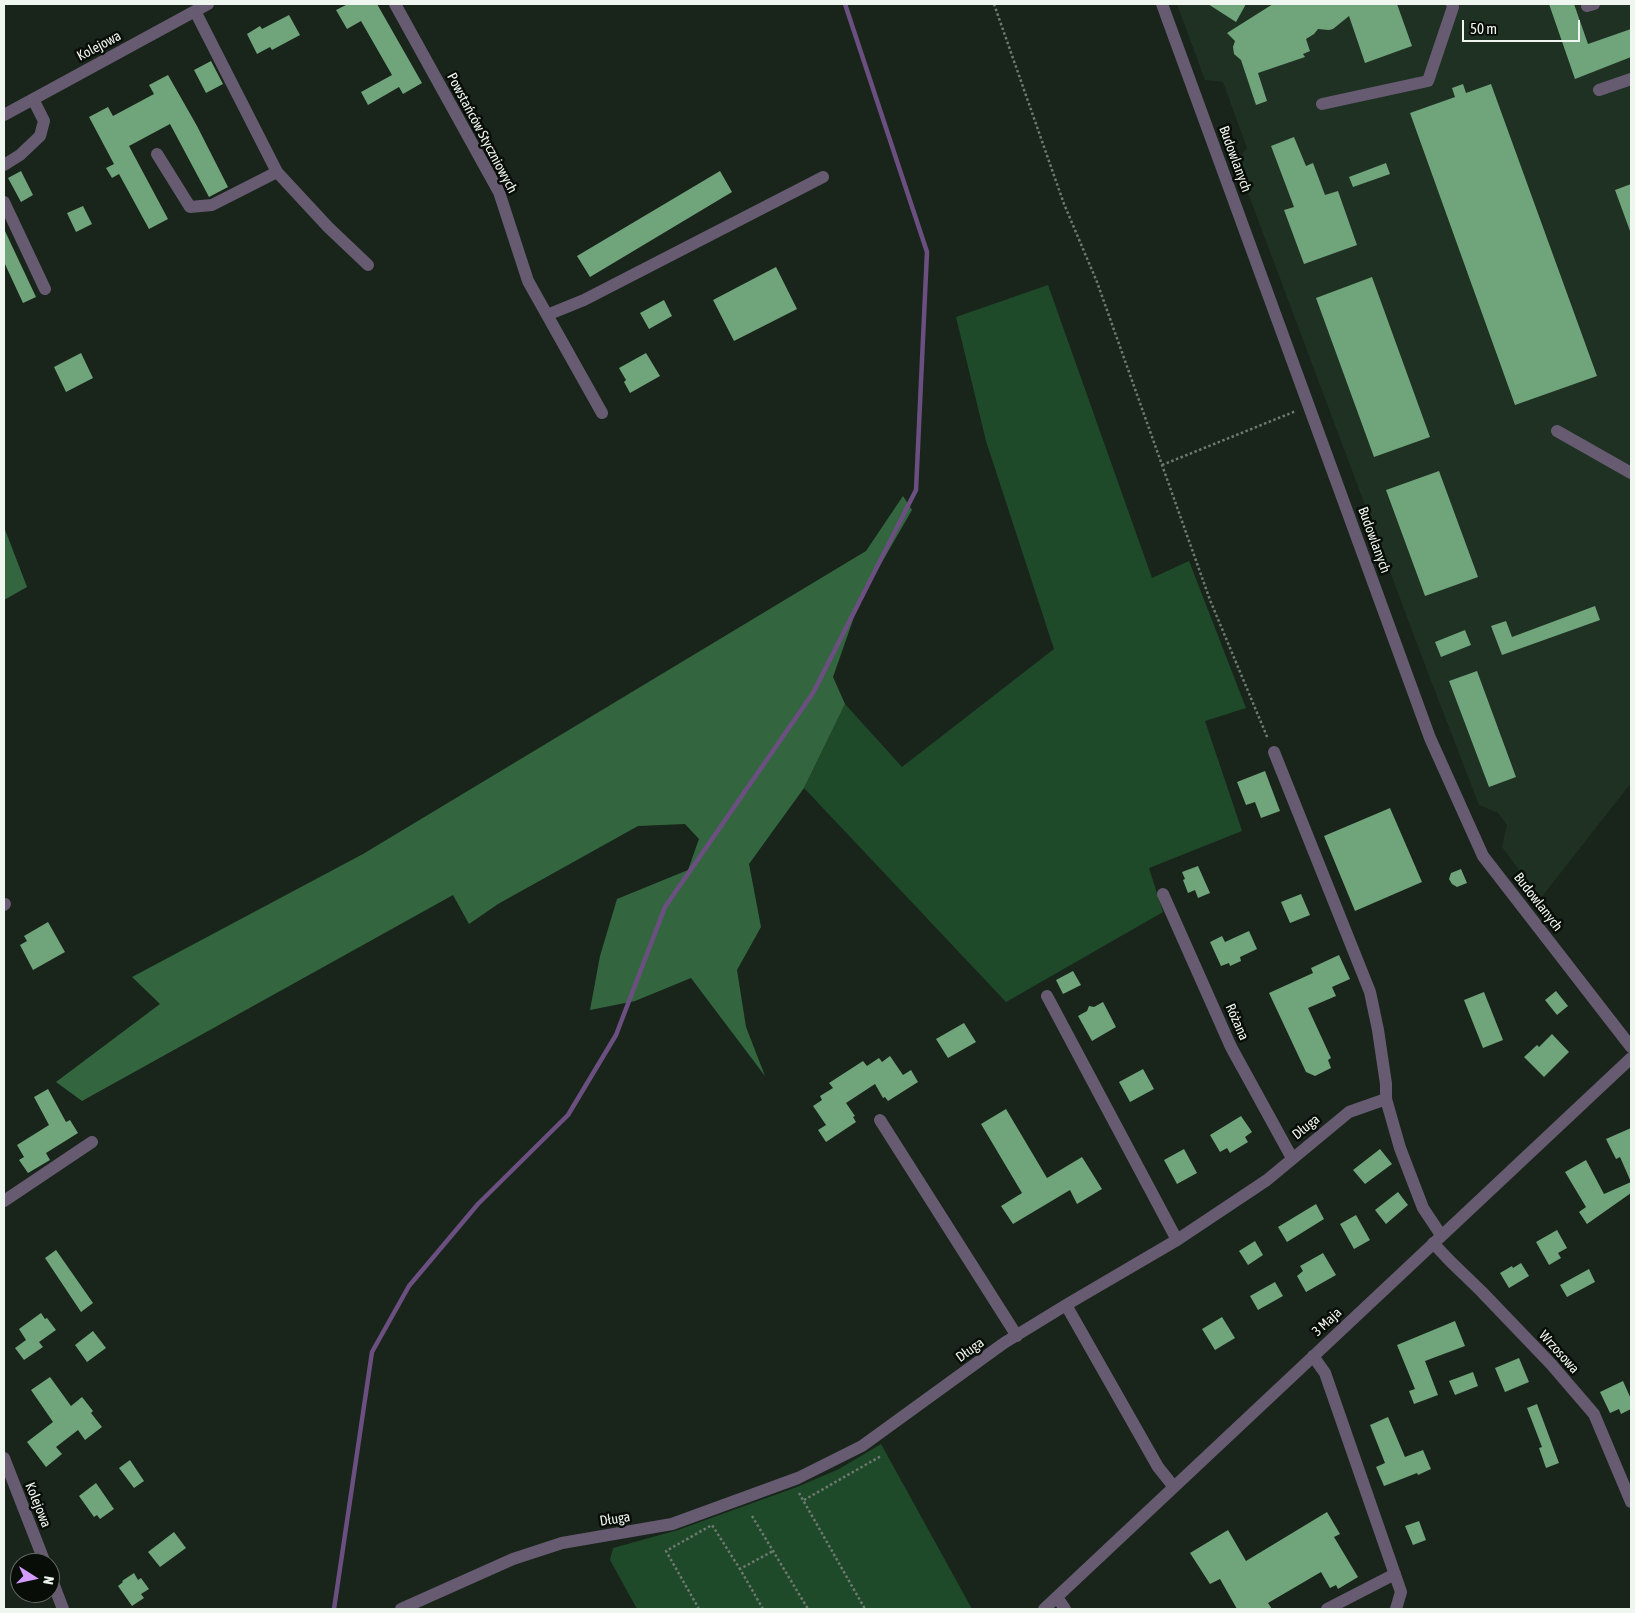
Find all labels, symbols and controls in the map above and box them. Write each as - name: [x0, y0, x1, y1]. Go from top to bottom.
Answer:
- scale bar: [1465, 10, 1582, 42]
- text: 50 m: [1470, 20, 1497, 37]
- street label: Kolejowa: [74, 27, 124, 65]
- street label: Powstańców Styczniowych: [443, 70, 521, 196]
- street label: Budowlanych: [1215, 124, 1255, 194]
- street label: Budowlanych: [1354, 505, 1394, 575]
- street label: Budowlanych: [1510, 869, 1566, 935]
- street label: Różana: [1222, 1001, 1252, 1043]
- street label: Długa: [1289, 1111, 1323, 1143]
- street label: 3 Maja: [1309, 1304, 1345, 1340]
- street label: Wrzosowa: [1535, 1327, 1583, 1377]
- street label: Długa: [953, 1334, 987, 1366]
- street label: Kolejowa: [21, 1480, 55, 1530]
- street label: Długa: [599, 1508, 631, 1530]
- north arrow: [10, 1553, 60, 1603]
- text: N: [40, 1575, 57, 1586]

